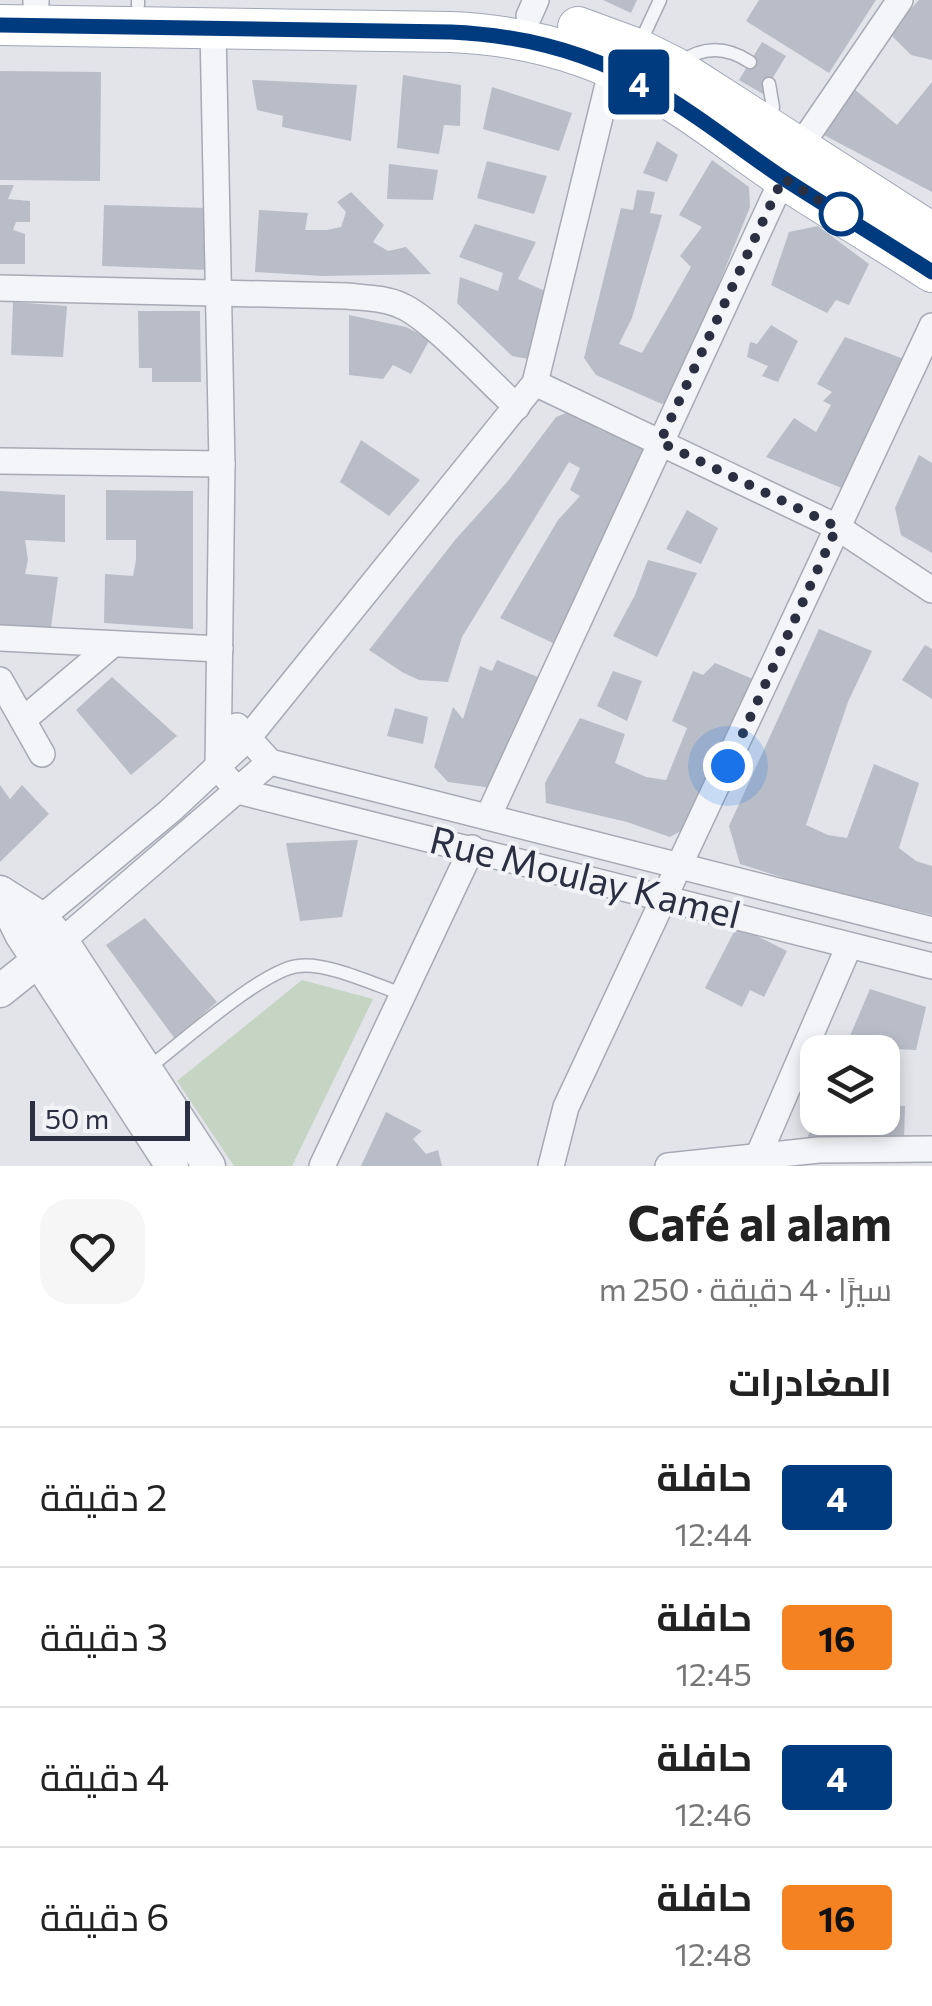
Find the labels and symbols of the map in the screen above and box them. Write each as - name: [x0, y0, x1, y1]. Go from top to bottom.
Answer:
- line badge: 4: [606, 49, 672, 114]
- unlabelled marker: [820, 193, 862, 235]
- your location: [703, 741, 753, 791]
- street label: Rue Moulay Kamel: [426, 814, 746, 937]
- scale bar: [30, 1096, 190, 1140]

